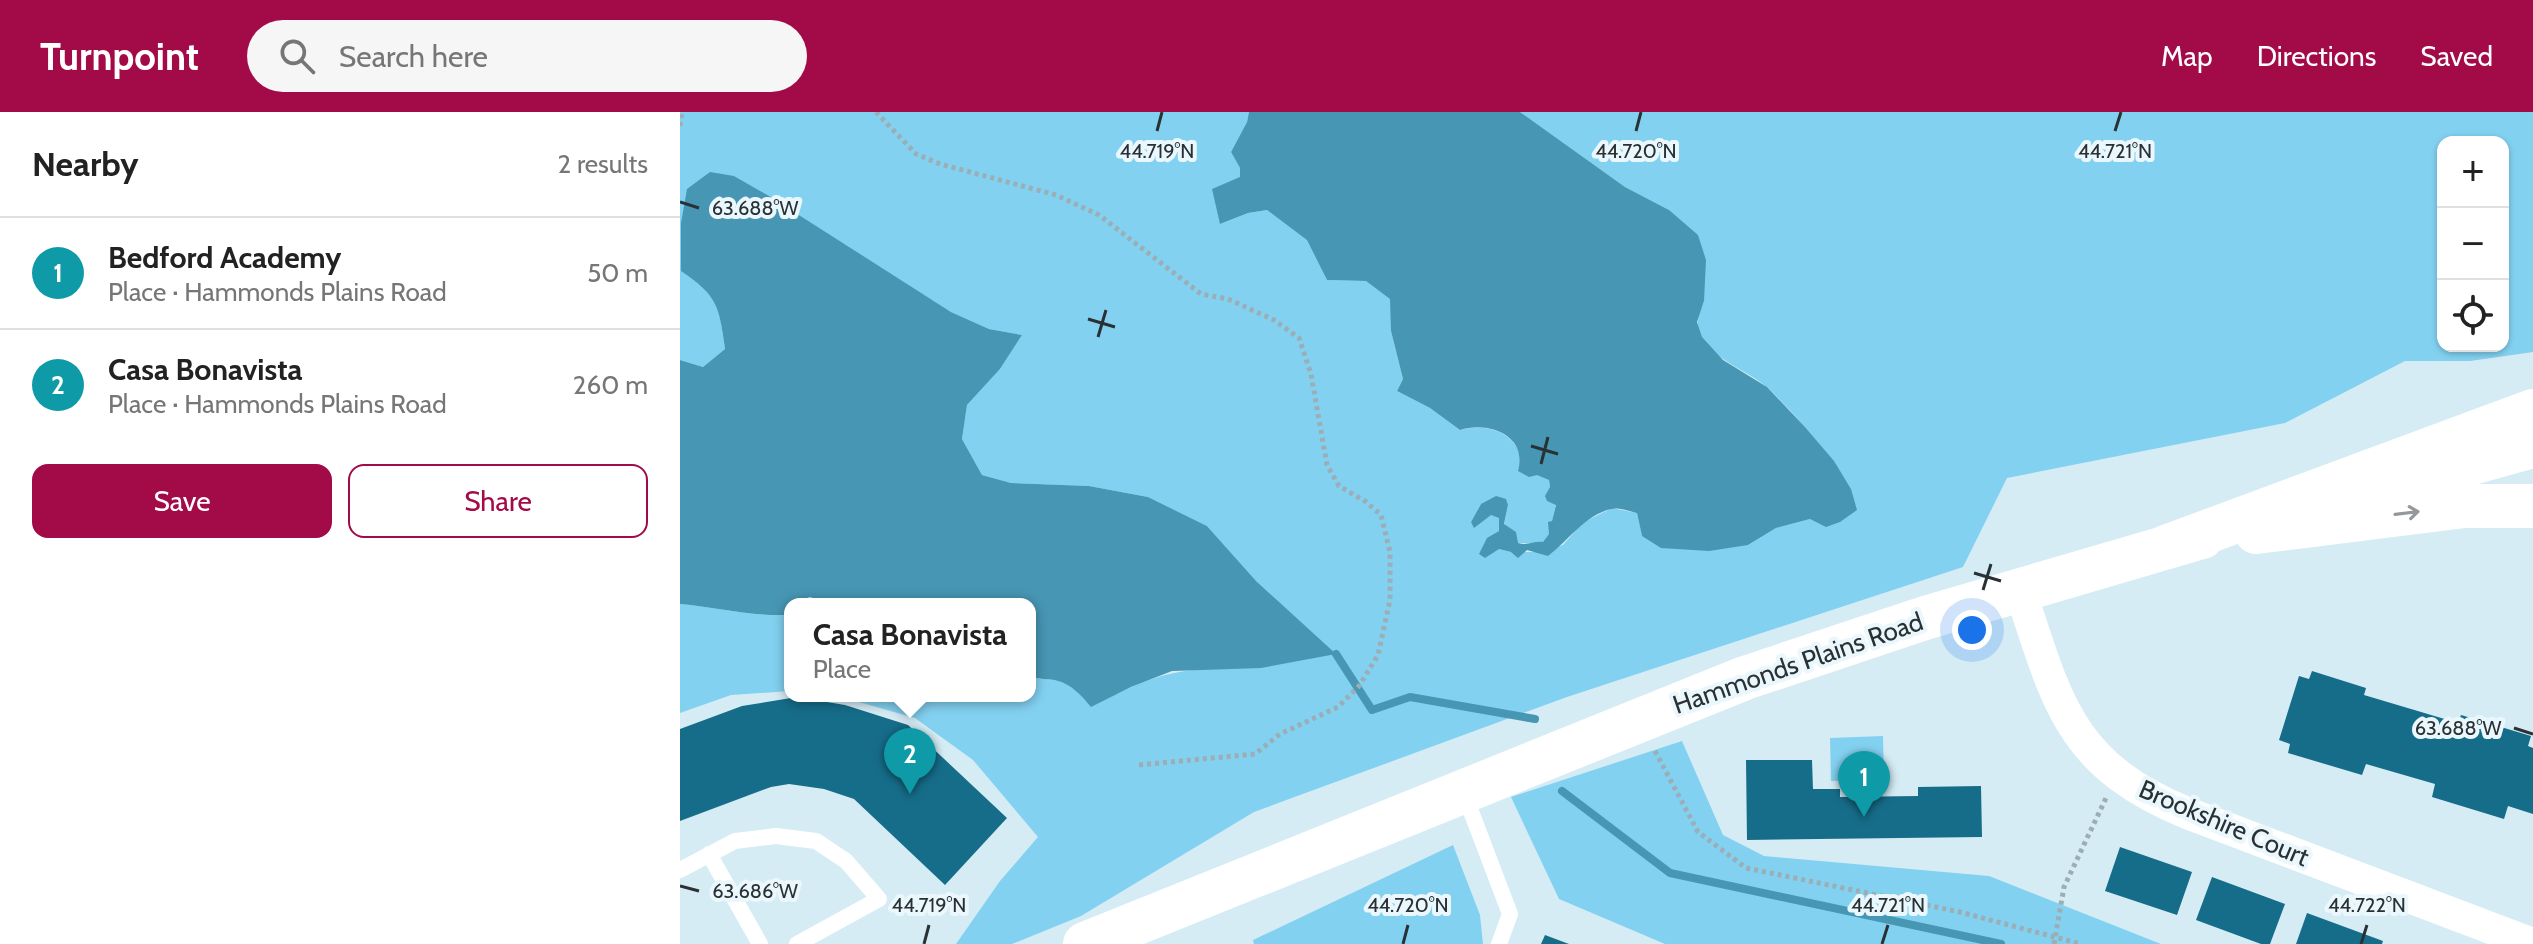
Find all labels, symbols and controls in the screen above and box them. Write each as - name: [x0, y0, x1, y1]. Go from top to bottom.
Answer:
- search box: [247, 20, 807, 92]
- text: Turnpoint: [40, 33, 199, 80]
- icon: search: [275, 34, 319, 78]
- text: Search here: [339, 38, 488, 75]
- text: Map: [2161, 39, 2213, 73]
- text: Directions: [2257, 39, 2376, 73]
- text: Saved: [2420, 39, 2493, 73]
- map controls: [2437, 136, 2509, 352]
- button: +: [2437, 136, 2509, 208]
- text: 44.719°N: [1120, 139, 1194, 163]
- text: 44.720°N: [1595, 139, 1677, 163]
- text: 44.721°N: [2078, 139, 2152, 163]
- text: Nearby: [32, 143, 139, 185]
- text: 2 results: [557, 148, 648, 180]
- text: 63.688°W: [712, 196, 798, 220]
- button: −: [2437, 208, 2509, 280]
- text: Bedford Academy: [108, 239, 341, 276]
- text: 1: [53, 257, 63, 289]
- text: 50 m: [587, 257, 648, 289]
- text: Place · Hammonds Plains Road: [108, 276, 447, 308]
- button: locate: [2437, 280, 2509, 352]
- text: Casa Bonavista: [108, 351, 302, 388]
- text: 2: [51, 369, 65, 401]
- text: 260 m: [573, 369, 648, 401]
- text: Place · Hammonds Plains Road: [108, 388, 447, 420]
- button: Save: [32, 464, 332, 538]
- button: Share: [348, 464, 648, 538]
- one-way arrow: [2394, 505, 2419, 520]
- popup: [784, 598, 1036, 702]
- street label: Hammonds Plains Road: [1669, 605, 1927, 721]
- your location: [1952, 610, 1992, 650]
- text: Casa Bonavista: [813, 616, 1007, 653]
- text: Place: [813, 653, 871, 685]
- text: 63.688°W: [2415, 716, 2501, 740]
- pin: 2: [884, 728, 936, 794]
- pin: 1: [1838, 751, 1890, 817]
- street label: Brookshire Court: [2134, 773, 2314, 873]
- text: 63.686°W: [712, 879, 798, 903]
- text: 44.719°N: [892, 893, 966, 917]
- text: 44.720°N: [1367, 893, 1449, 917]
- text: 44.721°N: [1851, 893, 1925, 917]
- text: 44.722°N: [2328, 893, 2406, 917]

